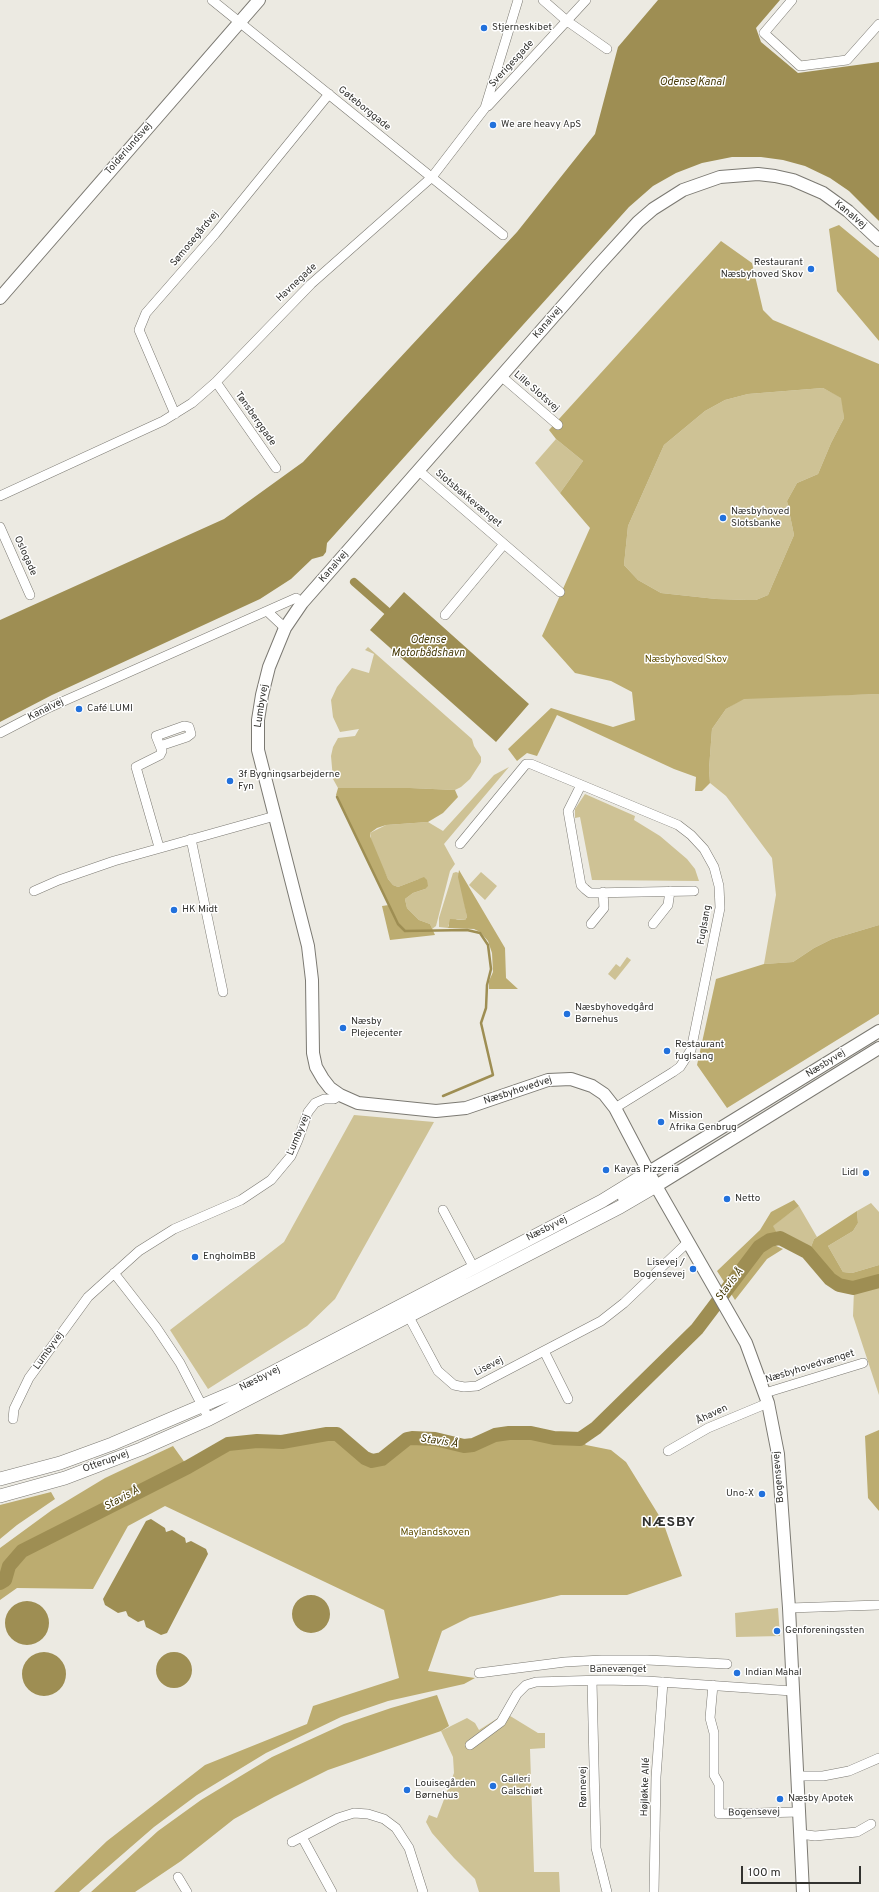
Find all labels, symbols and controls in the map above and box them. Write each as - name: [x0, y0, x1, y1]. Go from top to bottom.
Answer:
- place label: Stjerneskibet: [492, 22, 552, 34]
- marker: Stjerneskibet: [479, 23, 489, 33]
- street label: Sverigesgade: [487, 38, 537, 90]
- water label: Odense Kanal: [659, 76, 725, 90]
- street label: Gøteborggade: [335, 84, 393, 134]
- place label: We are heavy ApS: [501, 119, 581, 131]
- street label: Tolderlundsvej: [103, 120, 155, 178]
- marker: We are heavy ApS: [488, 120, 498, 130]
- street label: Kanalvej: [831, 198, 869, 232]
- street label: Sømosegårdvej: [168, 209, 222, 269]
- place label: Restaurant Næsbyhoved Skov: [721, 257, 803, 280]
- street label: Havnegade: [274, 261, 320, 305]
- marker: Restaurant Næsbyhoved Skov: [806, 264, 816, 274]
- street label: Kanalvej: [531, 305, 565, 341]
- street label: Lille Slotsvej: [511, 369, 561, 415]
- street label: Tønsberggade: [232, 390, 278, 448]
- street label: Slotsbakkevænget: [432, 468, 504, 530]
- place label: Næsbyhoved Slotsbanke: [731, 506, 789, 530]
- marker: Næsbyhoved Slotsbanke: [718, 513, 728, 523]
- street label: Oslogade: [11, 534, 39, 578]
- street label: Kanalvej: [317, 549, 351, 585]
- water label: Odense Motorbådshavn: [391, 634, 465, 660]
- park label: Næsbyhoved Skov: [645, 654, 727, 666]
- street label: Lumbyvej: [253, 683, 271, 729]
- street label: Kanalvej: [26, 696, 66, 724]
- place label: Café LUMI: [87, 703, 133, 715]
- marker: Café LUMI: [74, 704, 84, 714]
- place label: 3f Bygningsarbejderne Fyn: [238, 769, 340, 792]
- marker: 3f Bygningsarbejderne Fyn: [225, 776, 235, 786]
- place label: HK Midt: [182, 904, 218, 916]
- street label: Fuglsang: [696, 904, 714, 946]
- marker: HK Midt: [169, 905, 179, 915]
- place label: Næsbyhovedgård Børnehus: [575, 1002, 654, 1026]
- marker: Næsbyhovedgård Børnehus: [562, 1009, 572, 1019]
- place label: Næsby Plejecenter: [351, 1016, 402, 1040]
- marker: Næsby Plejecenter: [338, 1023, 348, 1033]
- place label: Restaurant fuglsang: [675, 1039, 724, 1062]
- marker: Restaurant fuglsang: [662, 1046, 672, 1056]
- street label: Næsbyvej: [804, 1047, 848, 1081]
- street label: Næsbyhovedvej: [482, 1074, 554, 1108]
- place label: Mission Afrika Genbrug: [669, 1110, 737, 1134]
- street label: Lumbyvej: [285, 1112, 313, 1158]
- marker: Mission Afrika Genbrug: [656, 1117, 666, 1127]
- place label: Kayas Pizzeria: [614, 1164, 679, 1176]
- marker: Kayas Pizzeria: [601, 1165, 611, 1175]
- place label: Lidl: [842, 1167, 858, 1179]
- marker: Lidl: [861, 1168, 871, 1178]
- place label: Netto: [735, 1193, 760, 1205]
- marker: Netto: [722, 1194, 732, 1204]
- street label: Næsbyvej: [525, 1214, 569, 1244]
- place label: EngholmBB: [203, 1251, 256, 1263]
- marker: EngholmBB: [190, 1252, 200, 1262]
- place label: Lisevej / Bogensevej: [633, 1257, 685, 1280]
- marker: Lisevej / Bogensevej: [688, 1264, 698, 1274]
- water label: Stavis Å: [713, 1266, 747, 1304]
- street label: Lumbyvej: [31, 1330, 67, 1372]
- street label: Næsbyhovedvænget: [764, 1348, 856, 1386]
- street label: Lisevej: [473, 1355, 505, 1379]
- street label: Næsbyvej: [238, 1364, 282, 1394]
- street label: Åhaven: [694, 1402, 730, 1428]
- water label: Stavis Å: [419, 1432, 459, 1452]
- street label: Otterupvej: [81, 1448, 131, 1476]
- street label: Bogensevej: [771, 1451, 787, 1503]
- water label: Stavis Å: [102, 1484, 142, 1514]
- place label: Uno-X: [726, 1488, 754, 1500]
- marker: Uno-X: [757, 1489, 767, 1499]
- district label: NÆSBY: [642, 1515, 696, 1531]
- park label: Maylandskoven: [400, 1527, 470, 1539]
- place label: Genforeningssten: [785, 1625, 864, 1637]
- marker: Genforeningssten: [772, 1626, 782, 1636]
- street label: Banevænget: [589, 1664, 647, 1676]
- place label: Indian Mahal: [745, 1667, 802, 1679]
- marker: Indian Mahal: [732, 1668, 742, 1678]
- street label: Højløkke Allé: [639, 1757, 653, 1817]
- street label: Rønnevej: [578, 1766, 590, 1808]
- place label: Galleri Galschiøt: [501, 1774, 543, 1798]
- place label: Louisegården Børnehus: [415, 1778, 476, 1802]
- marker: Galleri Galschiøt: [488, 1781, 498, 1791]
- marker: Louisegården Børnehus: [402, 1785, 412, 1795]
- place label: Næsby Apotek: [788, 1793, 854, 1805]
- marker: Næsby Apotek: [775, 1794, 785, 1804]
- street label: Bogensevej: [728, 1807, 780, 1819]
- scale bar: [743, 1858, 863, 1884]
- text: 100 m: [748, 1865, 781, 1881]

